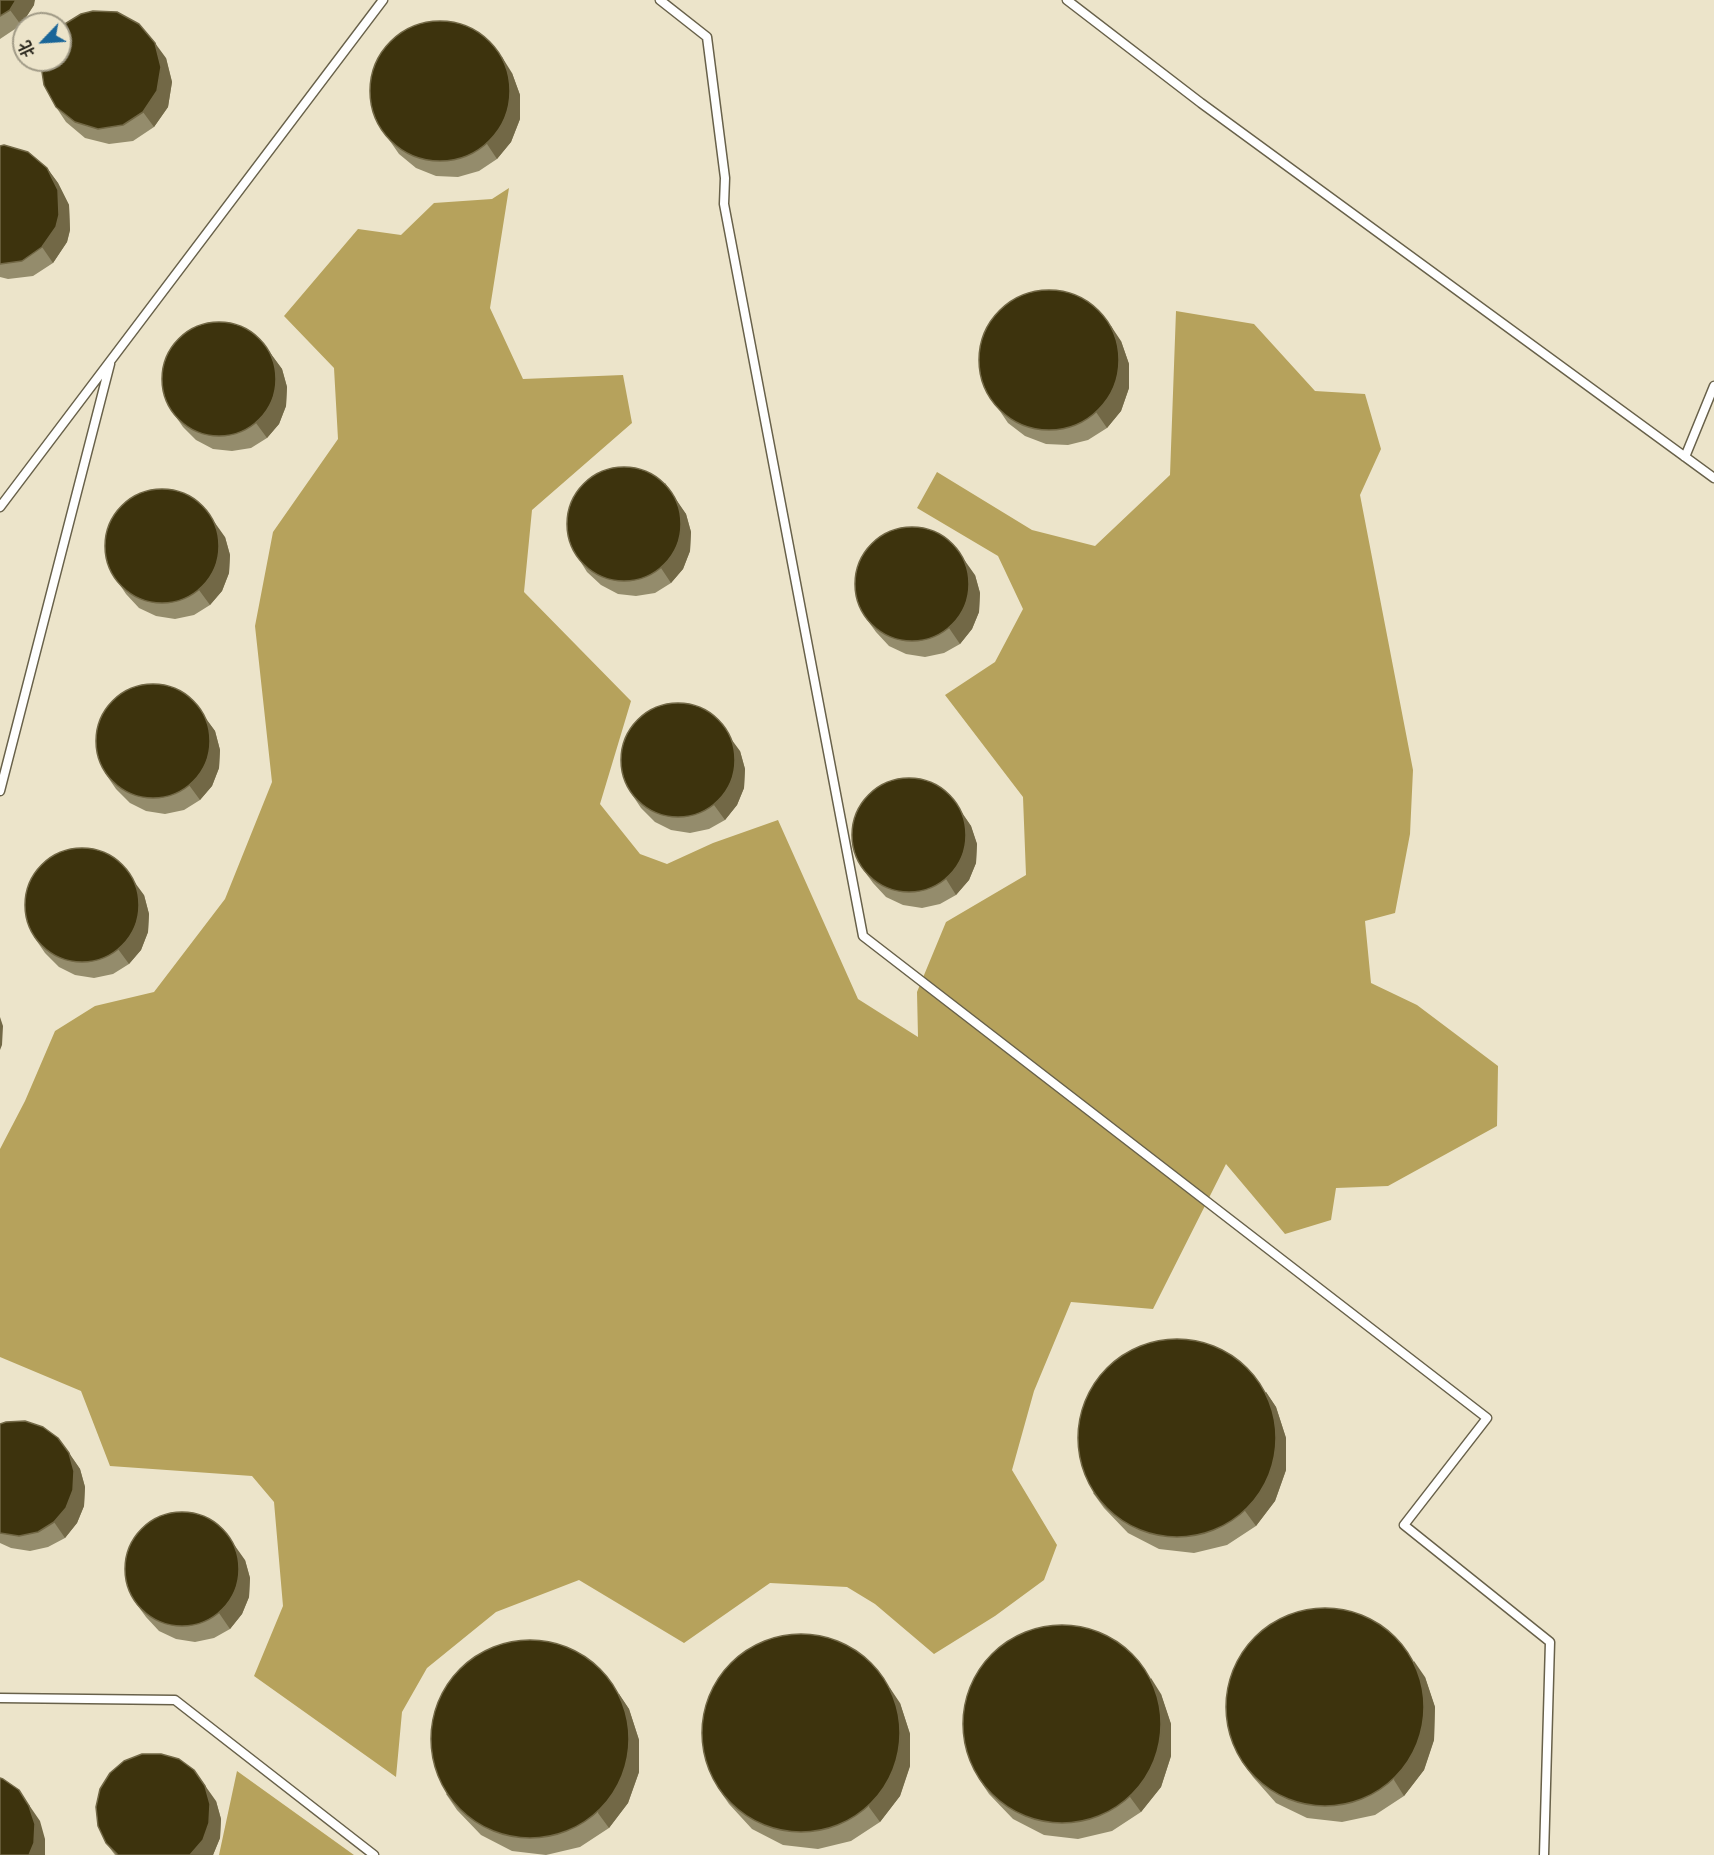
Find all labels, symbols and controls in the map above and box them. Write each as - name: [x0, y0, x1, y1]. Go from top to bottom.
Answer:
- north arrow: [12, 12, 72, 72]
- text: 北: [15, 38, 39, 60]

